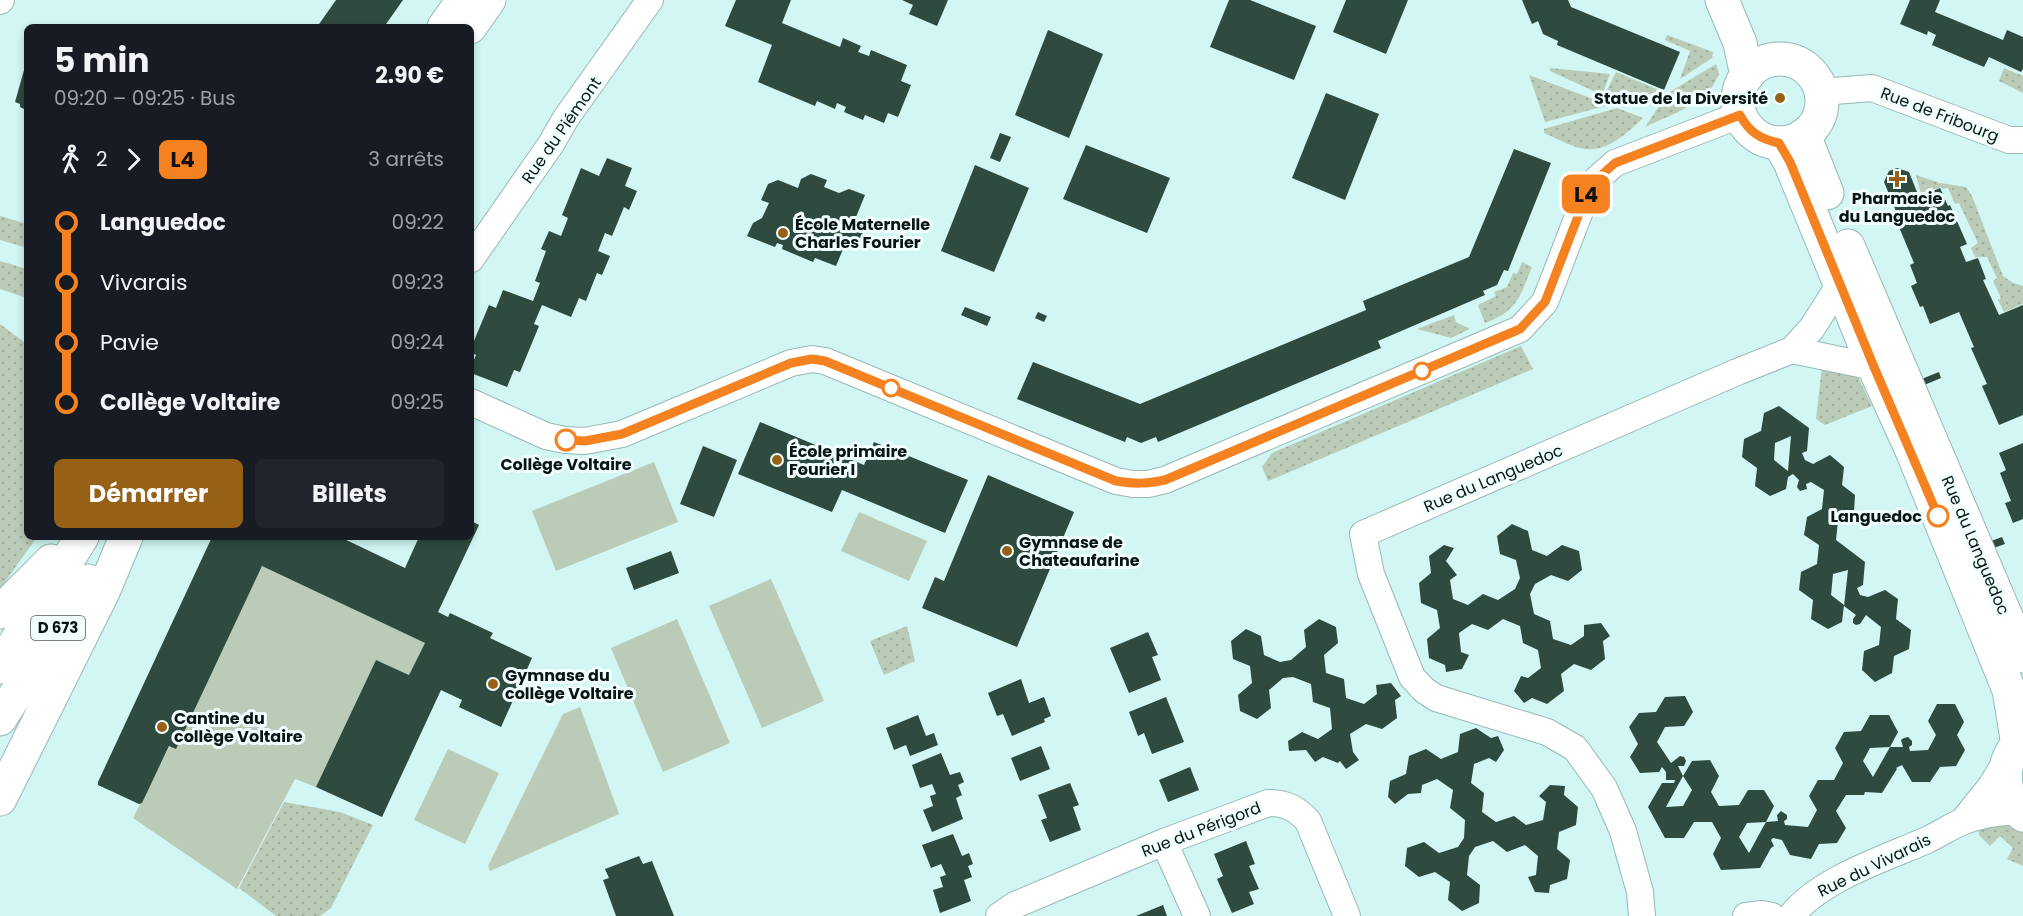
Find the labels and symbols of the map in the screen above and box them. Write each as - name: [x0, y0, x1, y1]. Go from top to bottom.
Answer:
- street label: Rue du Piémont: [516, 72, 607, 188]
- street label: Rue de Fribourg: [1877, 81, 2002, 148]
- place label: Statue de la Diversité: [1594, 87, 1768, 110]
- marker: Statue de la Diversité: [1773, 91, 1787, 105]
- marker: Pharmacie du Languedoc: [1890, 172, 1904, 186]
- line badge: L4: [1559, 174, 1613, 214]
- place label: Pharmacie du Languedoc: [1839, 187, 1956, 228]
- place label: École Maternelle Charles Fourier: [795, 213, 930, 254]
- marker: École Maternelle Charles Fourier: [776, 226, 790, 240]
- unlabelled marker: [1413, 362, 1431, 380]
- unlabelled marker: [882, 379, 900, 397]
- marker: Collège Voltaire: [555, 429, 577, 451]
- street label: Rue du Languedoc: [1420, 439, 1567, 518]
- place label: École primaire Fourier I: [789, 440, 907, 481]
- place label: Collège Voltaire: [500, 453, 632, 476]
- marker: École primaire Fourier I: [770, 453, 784, 467]
- street label: Rue du Languedoc: [1936, 472, 2015, 619]
- place label: Languedoc: [1830, 505, 1922, 528]
- marker: Languedoc: [1927, 505, 1949, 527]
- place label: Gymnase de Chateaufarine: [1019, 531, 1140, 572]
- marker: Gymnase de Chateaufarine: [1000, 544, 1014, 558]
- road number: D 673: [31, 616, 85, 640]
- place label: Gymnase du collège Voltaire: [505, 664, 634, 705]
- marker: Gymnase du collège Voltaire: [486, 677, 500, 691]
- place label: Cantine du collège Voltaire: [174, 707, 303, 748]
- marker: Cantine du collège Voltaire: [155, 720, 169, 734]
- street label: Rue du Périgord: [1138, 796, 1264, 863]
- street label: Rue du Vivarais: [1814, 828, 1935, 903]

